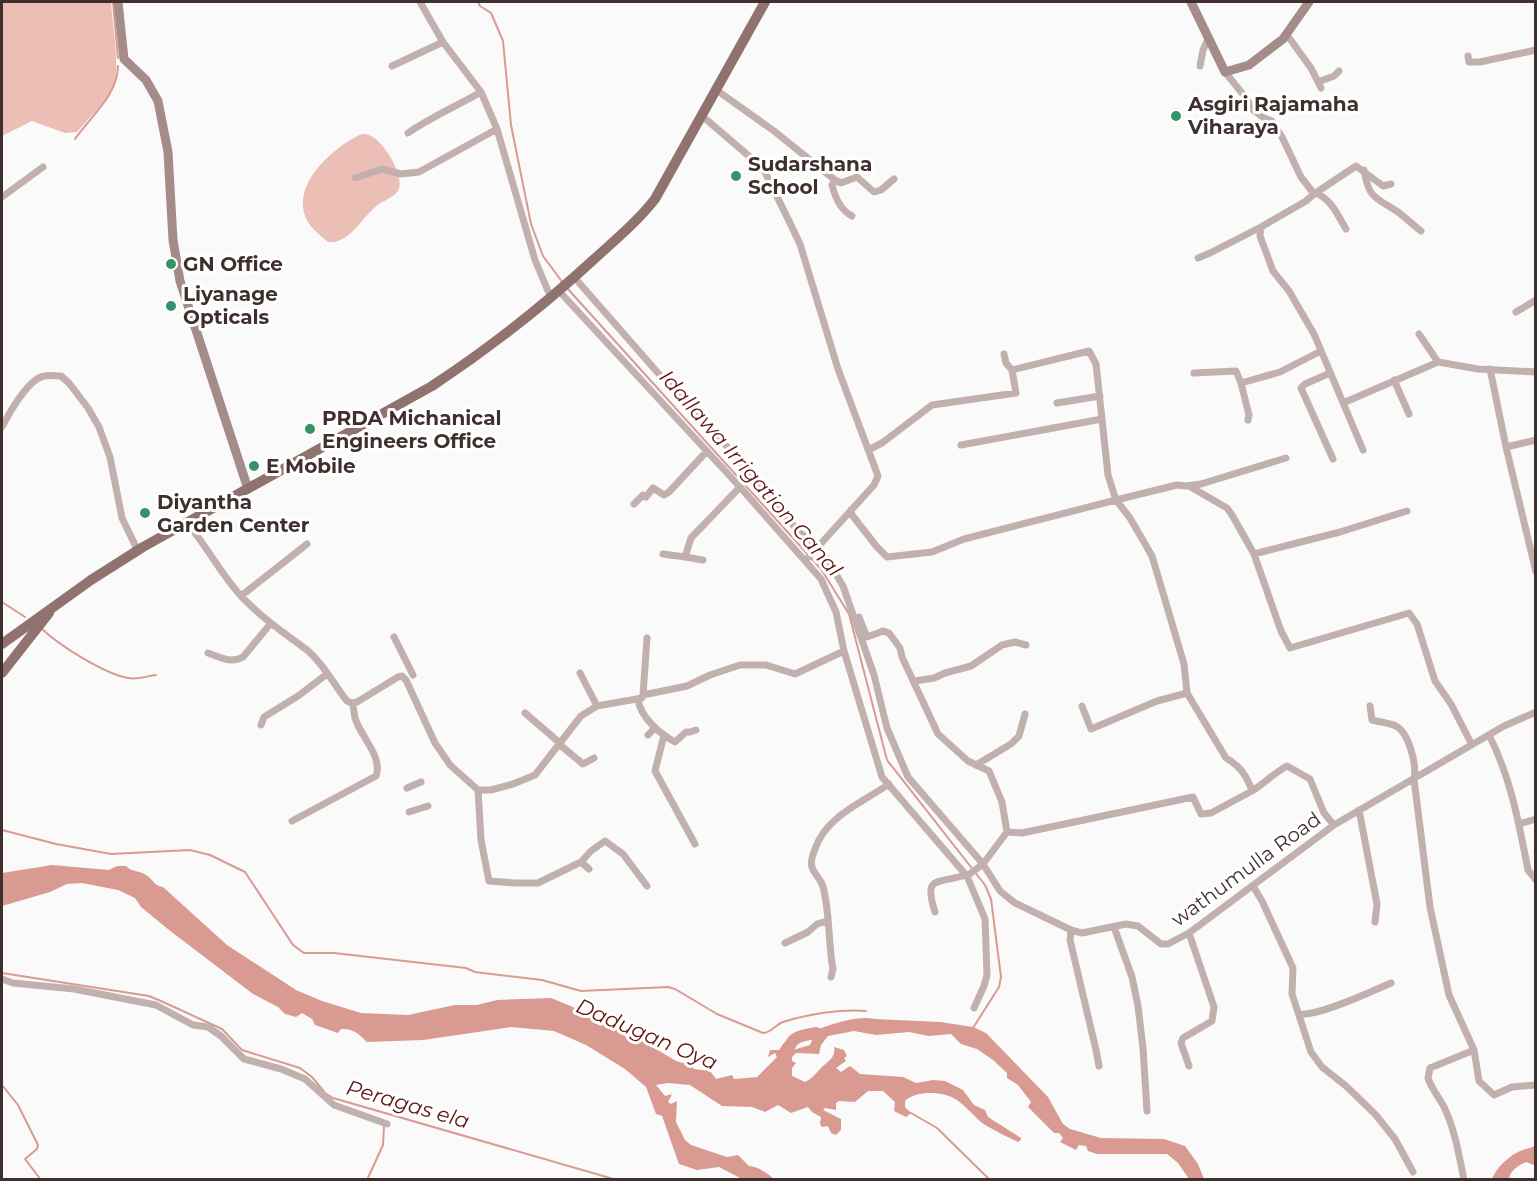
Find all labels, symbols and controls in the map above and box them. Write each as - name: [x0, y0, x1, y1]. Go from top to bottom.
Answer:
- place label: Asgiri Rajamaha Viharaya: [1187, 92, 1359, 139]
- marker: Asgiri Rajamaha Viharaya: [1169, 109, 1183, 123]
- place label: Sudarshana School: [748, 152, 872, 199]
- marker: Sudarshana School: [729, 169, 743, 183]
- place label: GN Office: [183, 252, 283, 276]
- marker: GN Office: [164, 257, 178, 271]
- place label: Liyanage Opticals: [183, 282, 278, 329]
- marker: Liyanage Opticals: [164, 299, 178, 313]
- water label: Idallawa Irrigation Canal: [655, 365, 848, 582]
- place label: PRDA Michanical Engineers Office: [322, 406, 502, 453]
- marker: PRDA Michanical Engineers Office: [303, 422, 317, 436]
- place label: E Mobile: [266, 454, 356, 478]
- marker: E Mobile: [247, 459, 261, 473]
- place label: Diyantha Garden Center: [157, 490, 310, 537]
- marker: Diyantha Garden Center: [138, 506, 152, 520]
- street label: wathumulla Road: [1167, 807, 1325, 931]
- water label: Dadugan Oya: [573, 993, 721, 1075]
- water label: Peragas ela: [344, 1075, 472, 1133]

